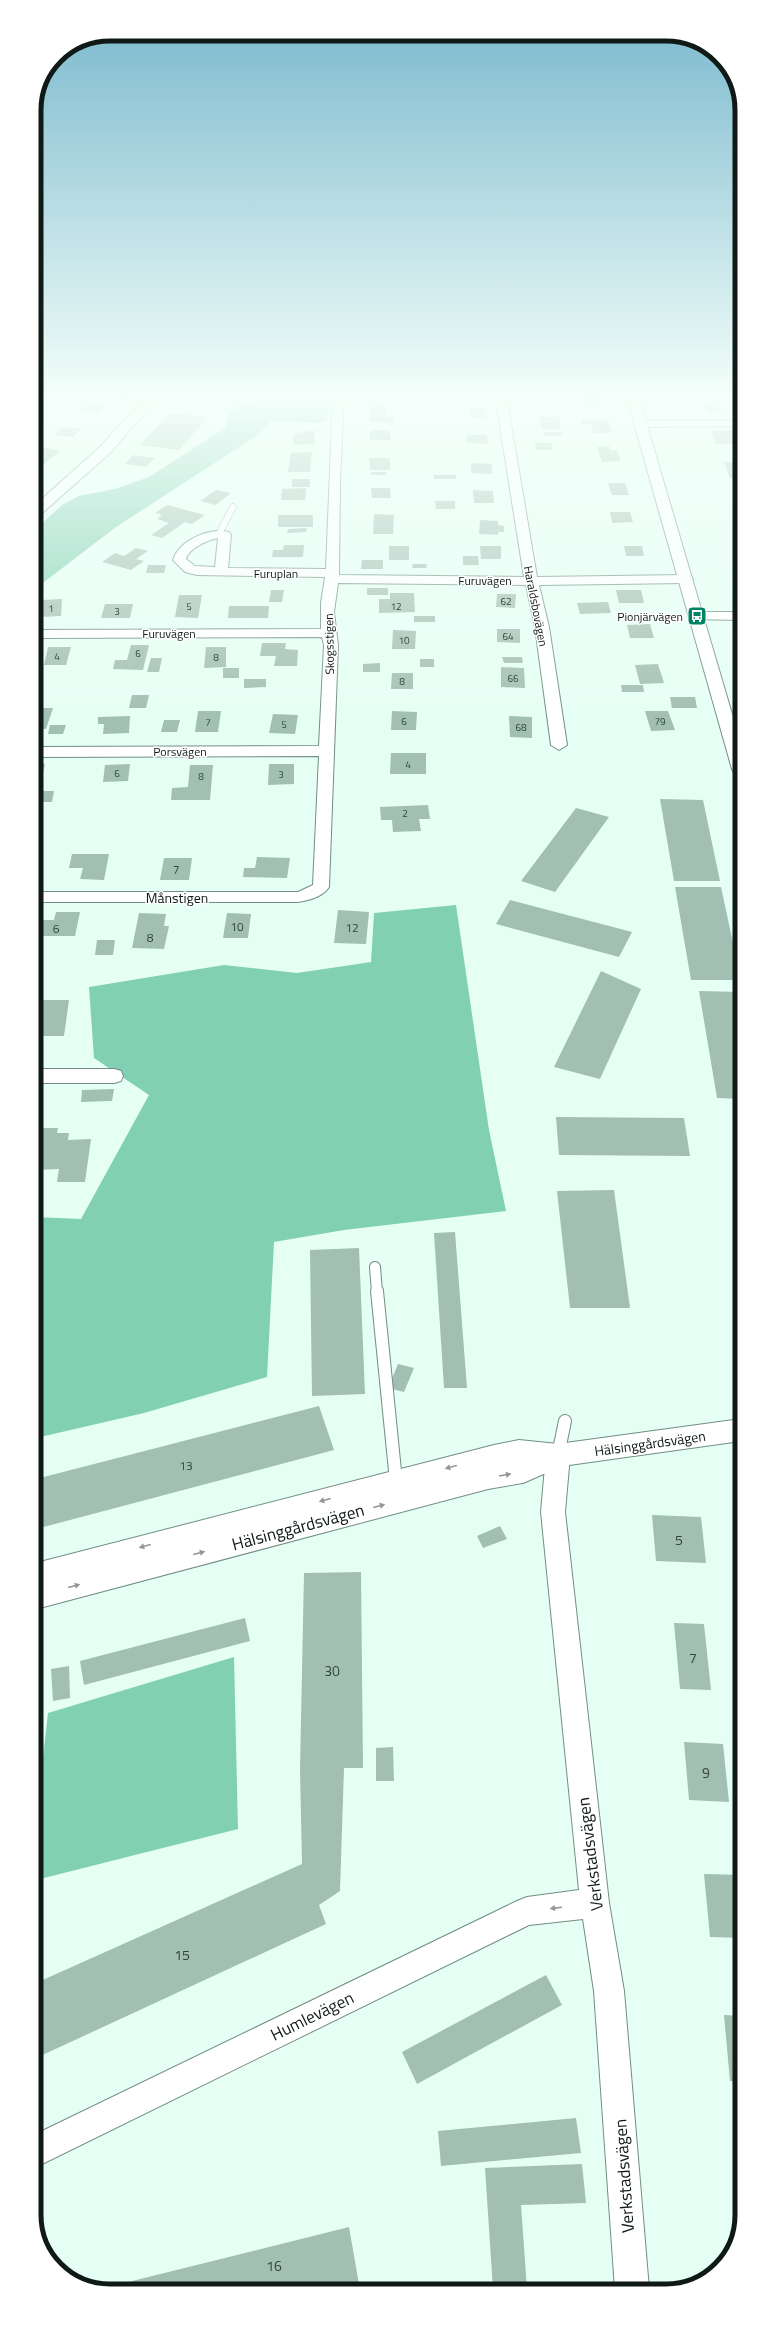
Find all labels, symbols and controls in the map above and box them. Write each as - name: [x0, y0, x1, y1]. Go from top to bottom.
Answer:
- street label: Furuplan: [254, 564, 298, 583]
- street label: Haraldsbovägen: [519, 564, 553, 648]
- street label: Furuvägen: [458, 571, 512, 590]
- house number: 62: [500, 594, 512, 609]
- house number: 5: [186, 599, 192, 614]
- house number: 12: [390, 599, 402, 614]
- house number: 1: [48, 601, 54, 616]
- house number: 3: [114, 604, 120, 619]
- bus stop icon: Pionjärvägen: [686, 605, 708, 627]
- place label: Pionjärvägen: [617, 607, 683, 626]
- street label: Skogsstigen: [319, 613, 339, 675]
- street label: Furuvägen: [142, 624, 196, 643]
- house number: 64: [502, 629, 514, 644]
- house number: 10: [398, 633, 410, 648]
- house number: 6: [135, 646, 141, 661]
- house number: 4: [54, 649, 60, 664]
- house number: 8: [213, 650, 219, 665]
- house number: 66: [507, 671, 519, 686]
- house number: 8: [399, 674, 405, 689]
- house number: 6: [401, 714, 407, 729]
- house number: 79: [654, 714, 666, 729]
- house number: 7: [205, 715, 211, 730]
- house number: 5: [281, 717, 287, 732]
- house number: 68: [515, 720, 527, 735]
- street label: Porsvägen: [153, 742, 207, 761]
- house number: 4: [405, 757, 411, 772]
- house number: 6: [114, 766, 120, 781]
- house number: 3: [278, 767, 284, 782]
- house number: 8: [198, 769, 204, 784]
- house number: 2: [402, 806, 408, 821]
- house number: 7: [173, 860, 179, 879]
- street label: Månstigen: [146, 887, 208, 908]
- house number: 10: [230, 917, 244, 936]
- house number: 12: [345, 918, 359, 937]
- house number: 6: [53, 919, 60, 938]
- house number: 8: [147, 928, 154, 947]
- street label: Hälsinggårdsvägen: [593, 1425, 707, 1461]
- house number: 13: [179, 1456, 193, 1475]
- one-way arrow: [445, 1464, 457, 1470]
- one-way arrow: [499, 1471, 511, 1477]
- street label: Hälsinggårdsvägen: [229, 1497, 367, 1557]
- one-way arrow: [319, 1497, 332, 1503]
- one-way arrow: [373, 1503, 385, 1509]
- house number: 5: [675, 1529, 683, 1550]
- one-way arrow: [139, 1543, 151, 1549]
- one-way arrow: [194, 1550, 206, 1556]
- one-way arrow: [68, 1583, 80, 1589]
- house number: 7: [689, 1647, 697, 1668]
- house number: 30: [324, 1660, 340, 1681]
- house number: 9: [702, 1762, 710, 1783]
- street label: Verkstadsvägen: [570, 1796, 610, 1912]
- one-way arrow: [550, 1904, 562, 1911]
- house number: 15: [174, 1944, 190, 1965]
- street label: Humlevägen: [266, 1985, 358, 2047]
- street label: Verkstadsvägen: [607, 2118, 641, 2234]
- house number: 16: [266, 2255, 282, 2276]

